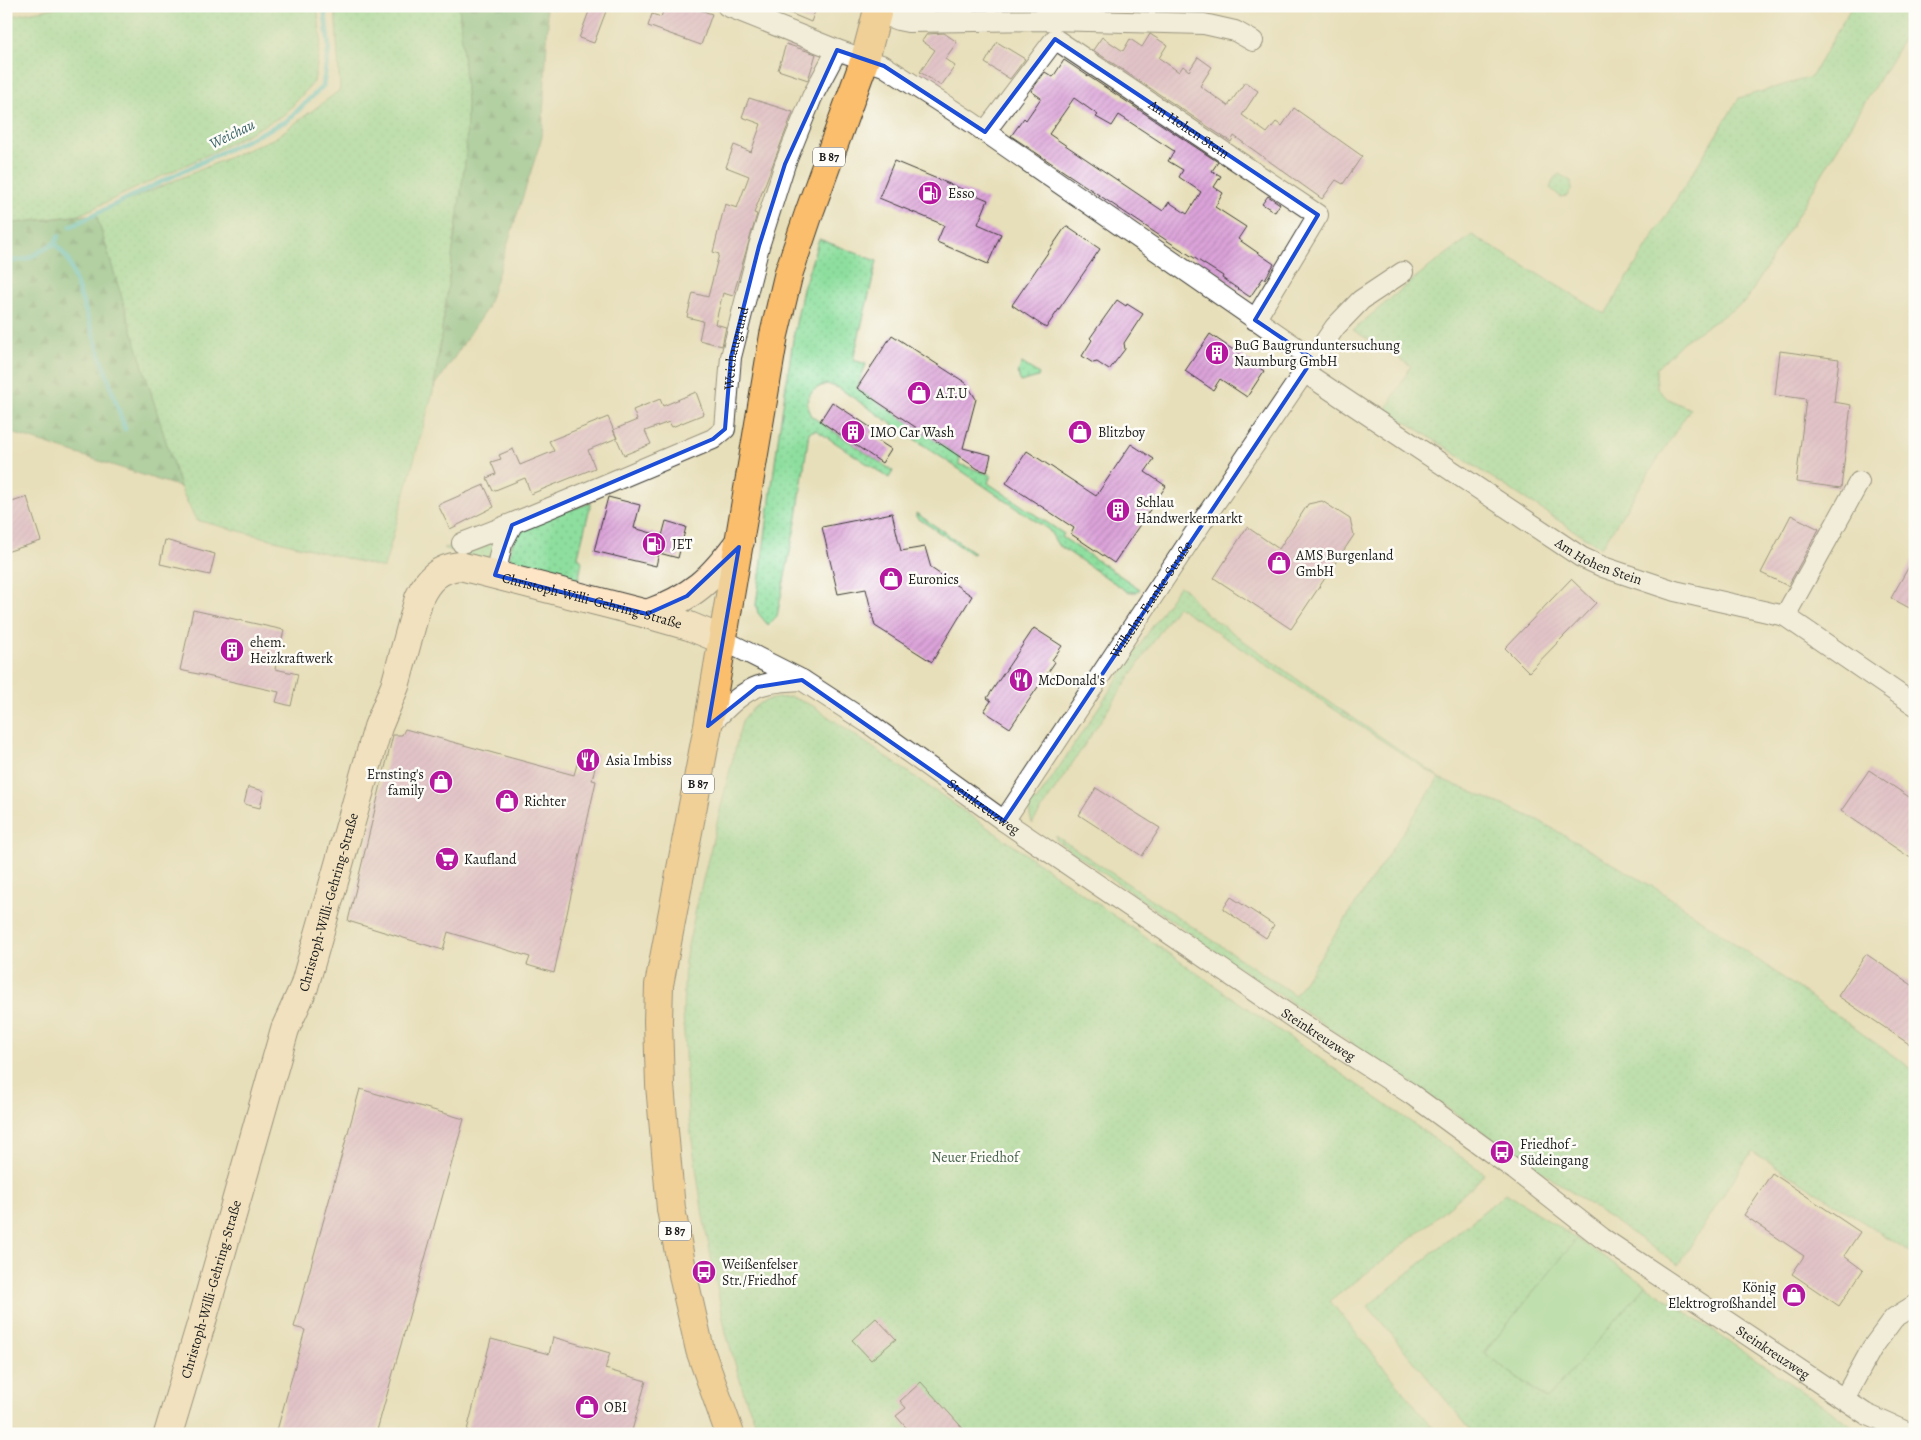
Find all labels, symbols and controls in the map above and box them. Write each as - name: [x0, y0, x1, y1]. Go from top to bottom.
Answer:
- street label: Am Hohen Stein: [1144, 95, 1234, 163]
- water label: Weichau: [206, 114, 258, 154]
- road number: B 87: [813, 148, 845, 166]
- fuel station icon: Esso: [917, 180, 943, 206]
- place label: Esso: [948, 184, 975, 203]
- street label: Weichaugrund: [719, 304, 754, 392]
- place label: BuG Baugrunduntersuchung Naumburg GmbH: [1234, 336, 1400, 371]
- building icon: BuG Baugrunduntersuchung Naumburg GmbH: [1204, 340, 1230, 366]
- shop icon: A.T.U: [906, 380, 932, 406]
- place label: A.T.U: [935, 384, 968, 403]
- building icon: IMO Car Wash: [840, 419, 866, 445]
- shop icon: Blitzboy: [1067, 419, 1093, 445]
- place label: IMO Car Wash: [870, 423, 955, 442]
- place label: Blitzboy: [1098, 423, 1146, 442]
- place label: Schlau Handwerkermarkt: [1136, 493, 1243, 528]
- building icon: Schlau Handwerkermarkt: [1105, 497, 1131, 523]
- fuel station icon: JET: [641, 531, 667, 557]
- street label: Am Hohen Stein: [1550, 533, 1645, 589]
- place label: JET: [672, 535, 693, 554]
- street label: Wilhelm-Franke-Straße: [1105, 537, 1197, 663]
- place label: AMS Burgenland GmbH: [1295, 546, 1394, 581]
- shop icon: AMS Burgenland GmbH: [1266, 550, 1292, 576]
- shop icon: Euronics: [878, 566, 904, 592]
- street label: Christoph-Willi-Gehring-Straße: [500, 568, 684, 633]
- place label: Euronics: [908, 570, 959, 589]
- place label: ehem. Heizkraftwerk: [250, 633, 333, 668]
- building icon: ehem. Heizkraftwerk: [219, 637, 245, 663]
- restaurant icon: McDonald's: [1008, 667, 1034, 693]
- place label: McDonald's: [1038, 671, 1105, 690]
- restaurant icon: Asia Imbiss: [575, 747, 601, 773]
- place label: Asia Imbiss: [605, 751, 672, 770]
- place label: Ernsting's family: [367, 765, 425, 800]
- shop icon: Ernsting's family: [428, 769, 454, 795]
- road number: B 87: [682, 774, 714, 794]
- street label: Steinkreuzweg: [943, 774, 1024, 839]
- shop icon: Richter: [494, 788, 520, 814]
- place label: Richter: [524, 792, 567, 811]
- street label: Christoph-Willi-Gehring-Straße: [294, 811, 363, 994]
- supermarket icon: Kaufland: [434, 846, 460, 872]
- place label: Kaufland: [464, 850, 517, 869]
- street label: Steinkreuzweg: [1277, 1003, 1359, 1066]
- place label: Friedhof - Südeingang: [1520, 1135, 1588, 1170]
- bus stop icon: Friedhof - Südeingang: [1489, 1139, 1515, 1165]
- park label: Neuer Friedhof: [931, 1148, 1021, 1167]
- street label: Christoph-Willi-Gehring-Straße: [176, 1198, 246, 1381]
- road number: B 87: [659, 1222, 691, 1240]
- place label: Weißenfelser Str./Friedhof: [721, 1255, 799, 1290]
- bus stop icon: Weißenfelser Str./Friedhof: [691, 1259, 717, 1285]
- place label: König Elektrogroßhandel: [1668, 1278, 1777, 1313]
- shop icon: König Elektrogroßhandel: [1781, 1282, 1807, 1308]
- street label: Steinkreuzweg: [1732, 1321, 1814, 1384]
- shop icon: OBI: [574, 1394, 600, 1420]
- place label: OBI: [604, 1398, 627, 1417]

